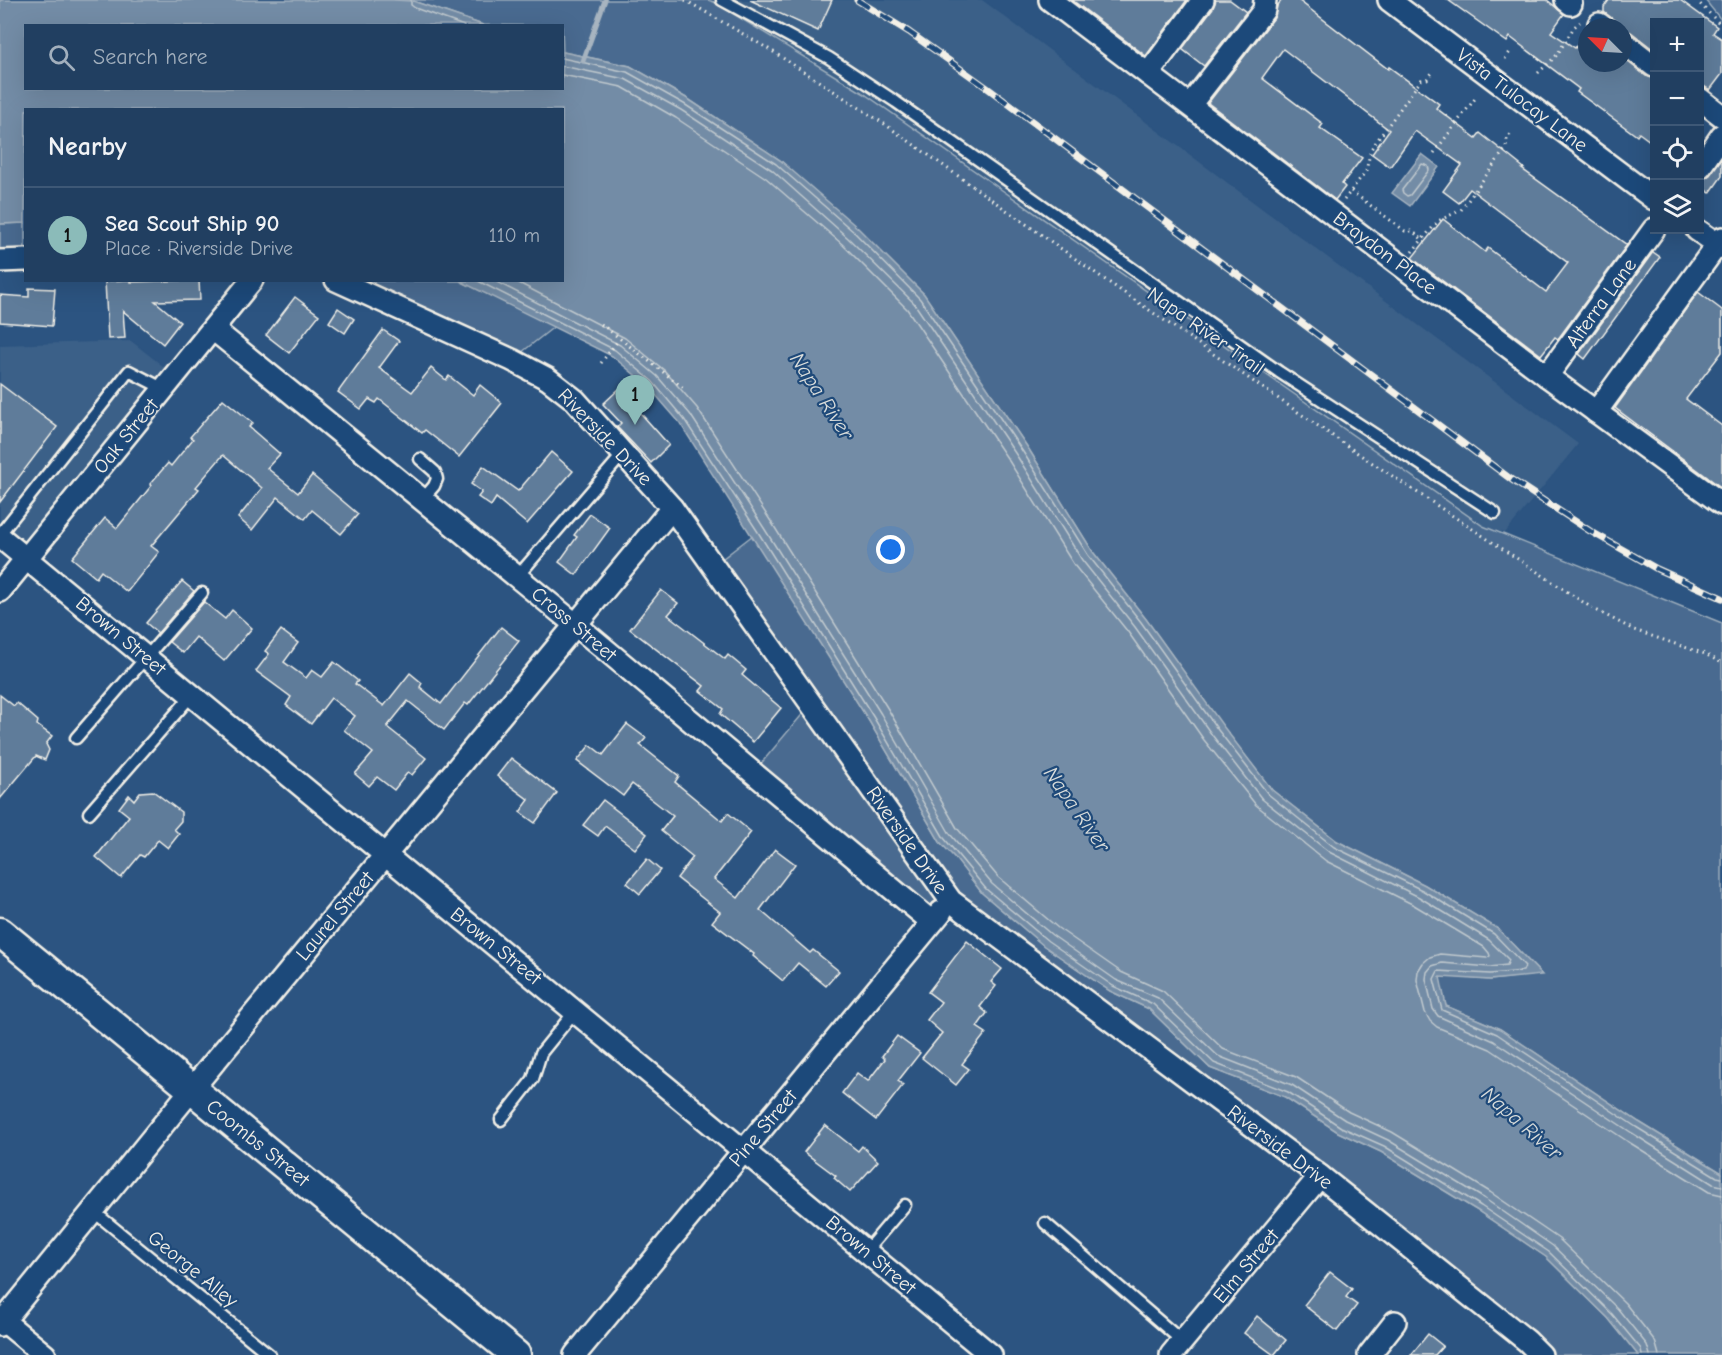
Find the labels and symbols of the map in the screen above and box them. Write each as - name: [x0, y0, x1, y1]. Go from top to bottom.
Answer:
- north arrow: [1578, 18, 1632, 72]
- street label: Vista Tulocay Lane: [1452, 43, 1592, 157]
- street label: Braydon Place: [1329, 207, 1441, 299]
- street label: Alterra Lane: [1561, 254, 1641, 352]
- street label: Napa River Trail: [1143, 282, 1269, 380]
- water label: Napa River: [785, 348, 860, 445]
- pin: 1: [616, 376, 654, 425]
- street label: Riverside Drive: [553, 384, 657, 490]
- street label: Oak Street: [89, 393, 164, 478]
- your location: [876, 535, 905, 564]
- street label: Cross Street: [527, 582, 622, 667]
- street label: Brown Street: [71, 592, 172, 681]
- water label: Napa River: [1039, 762, 1116, 858]
- street label: Riverside Drive: [862, 782, 952, 898]
- street label: Laurel Street: [291, 866, 380, 965]
- street label: Brown Street: [446, 902, 547, 990]
- water label: Napa River: [1477, 1082, 1568, 1165]
- street label: Pine Street: [724, 1084, 803, 1171]
- street label: Coombs Street: [202, 1095, 315, 1192]
- street label: Riverside Drive: [1223, 1100, 1337, 1194]
- street label: Brown Street: [821, 1211, 922, 1300]
- street label: Elm Street: [1208, 1223, 1284, 1308]
- street label: George Alley: [143, 1226, 243, 1312]

